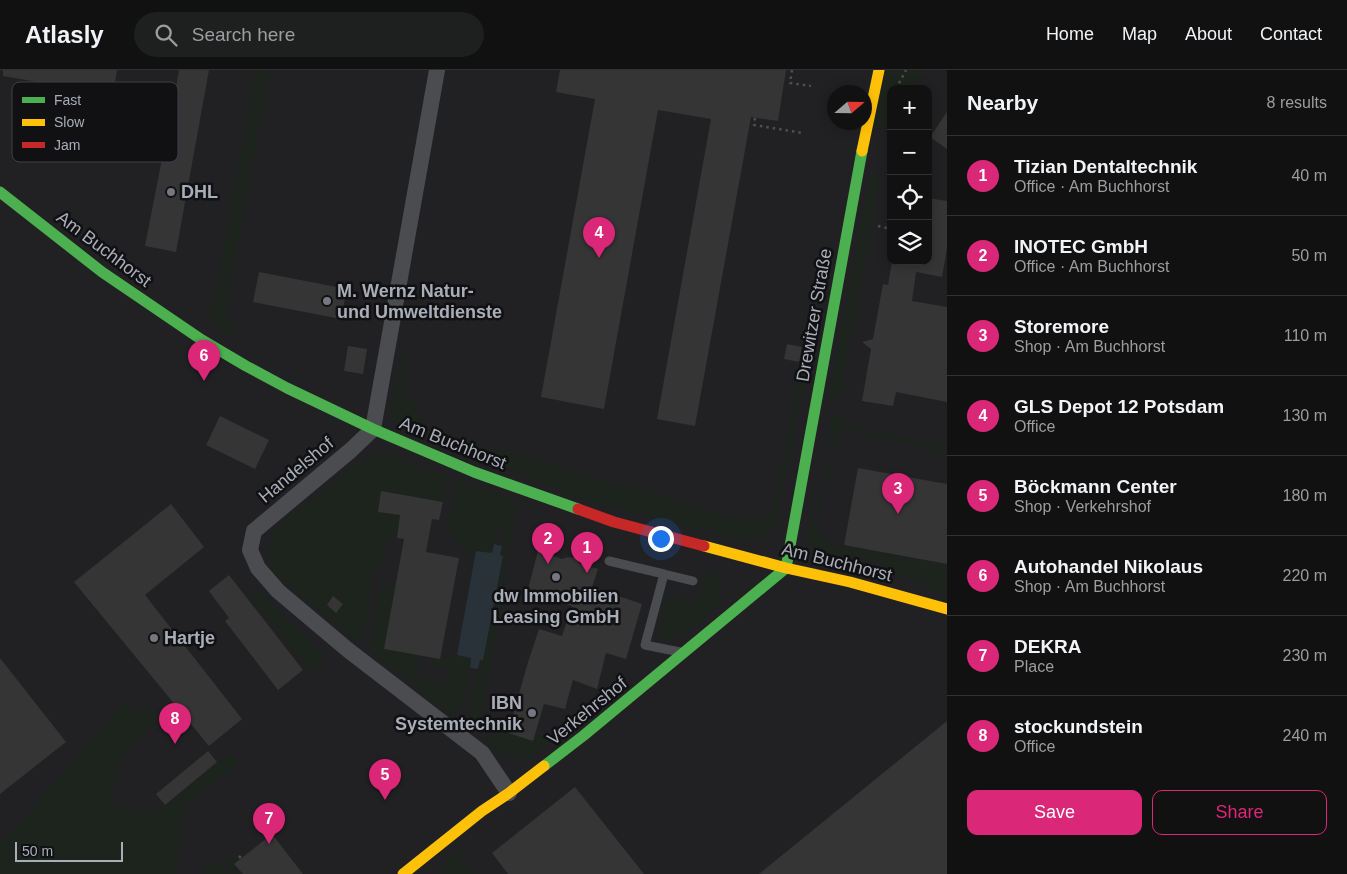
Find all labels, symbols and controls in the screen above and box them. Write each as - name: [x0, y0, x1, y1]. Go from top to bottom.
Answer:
- search box: [134, 12, 484, 57]
- text: Atlasly: [25, 21, 104, 48]
- icon: search: [152, 21, 180, 49]
- text: Search here: [192, 24, 295, 45]
- text: Home: [1046, 24, 1094, 44]
- text: Map: [1122, 24, 1157, 44]
- text: About: [1185, 24, 1232, 44]
- text: Contact: [1260, 24, 1322, 44]
- legend: [12, 82, 178, 162]
- north arrow: [827, 85, 872, 130]
- map controls: [887, 85, 932, 265]
- button: +: [887, 85, 932, 130]
- text: Nearby: [967, 91, 1038, 114]
- text: Fast: [54, 92, 81, 108]
- text: 8 results: [1267, 94, 1327, 111]
- text: Slow: [54, 114, 85, 130]
- button: −: [887, 130, 932, 175]
- text: Jam: [54, 137, 80, 153]
- text: Tizian Dentaltechnik: [1014, 156, 1197, 177]
- text: 1: [979, 167, 987, 184]
- text: 40 m: [1291, 167, 1327, 184]
- button: locate: [887, 175, 932, 220]
- text: Office · Am Buchhorst: [1014, 178, 1169, 195]
- place label: DHL: [181, 182, 218, 202]
- marker: DHL: [165, 186, 177, 198]
- street label: Am Buchhorst: [53, 207, 155, 291]
- pin: 4: [583, 217, 615, 258]
- button: layers: [887, 220, 932, 265]
- text: INOTEC GmbH: [1014, 236, 1148, 257]
- street label: Drewitzer Straße: [792, 247, 836, 383]
- text: 2: [979, 247, 987, 264]
- text: 50 m: [1291, 247, 1327, 264]
- text: Office · Am Buchhorst: [1014, 258, 1169, 275]
- place label: M. Wernz Natur- und Umweltdienste: [337, 281, 502, 322]
- marker: M. Wernz Natur- und Umweltdienste: [321, 295, 333, 307]
- text: Storemore: [1014, 316, 1109, 337]
- text: 3: [979, 327, 987, 344]
- text: 110 m: [1284, 327, 1327, 344]
- text: Shop · Am Buchhorst: [1014, 338, 1165, 355]
- pin: 6: [188, 340, 220, 381]
- text: GLS Depot 12 Potsdam: [1014, 396, 1224, 417]
- text: 4: [979, 407, 987, 424]
- text: 130 m: [1283, 407, 1327, 424]
- street label: Am Buchhorst: [397, 413, 509, 473]
- text: Office: [1014, 418, 1056, 435]
- street label: Handelshof: [255, 432, 338, 507]
- pin: 3: [882, 473, 914, 514]
- text: Böckmann Center: [1014, 476, 1177, 497]
- text: 5: [979, 487, 987, 504]
- text: 180 m: [1283, 487, 1327, 504]
- text: Shop · Verkehrshof: [1014, 498, 1151, 515]
- pin: 2: [532, 523, 564, 564]
- your location: [648, 526, 674, 552]
- pin: 1: [571, 532, 603, 573]
- street label: Am Buchhorst: [780, 539, 894, 585]
- text: Autohandel Nikolaus: [1014, 556, 1203, 577]
- text: 6: [979, 567, 987, 584]
- text: 220 m: [1283, 567, 1327, 584]
- marker: dw Immobilien Leasing GmbH: [550, 571, 562, 583]
- text: Shop · Am Buchhorst: [1014, 578, 1165, 595]
- place label: dw Immobilien Leasing GmbH: [492, 586, 620, 627]
- place label: Hartje: [164, 628, 215, 648]
- marker: Hartje: [148, 632, 160, 644]
- text: DEKRA: [1014, 636, 1082, 657]
- text: 7: [979, 647, 987, 664]
- text: 230 m: [1283, 647, 1327, 664]
- text: Place: [1014, 658, 1054, 675]
- street label: Verkehrshof: [543, 672, 631, 749]
- place label: IBN Systemtechnik: [395, 693, 523, 734]
- pin: 8: [159, 703, 191, 744]
- marker: IBN Systemtechnik: [526, 707, 538, 719]
- text: stockundstein: [1014, 716, 1143, 737]
- text: 8: [979, 727, 987, 744]
- text: 240 m: [1283, 727, 1327, 744]
- text: Office: [1014, 738, 1056, 755]
- pin: 5: [369, 759, 401, 800]
- button: Save: [967, 790, 1142, 835]
- button: Share: [1152, 790, 1327, 835]
- pin: 7: [253, 803, 285, 844]
- scale bar: [15, 839, 122, 862]
- text: 50 m: [22, 843, 53, 859]

